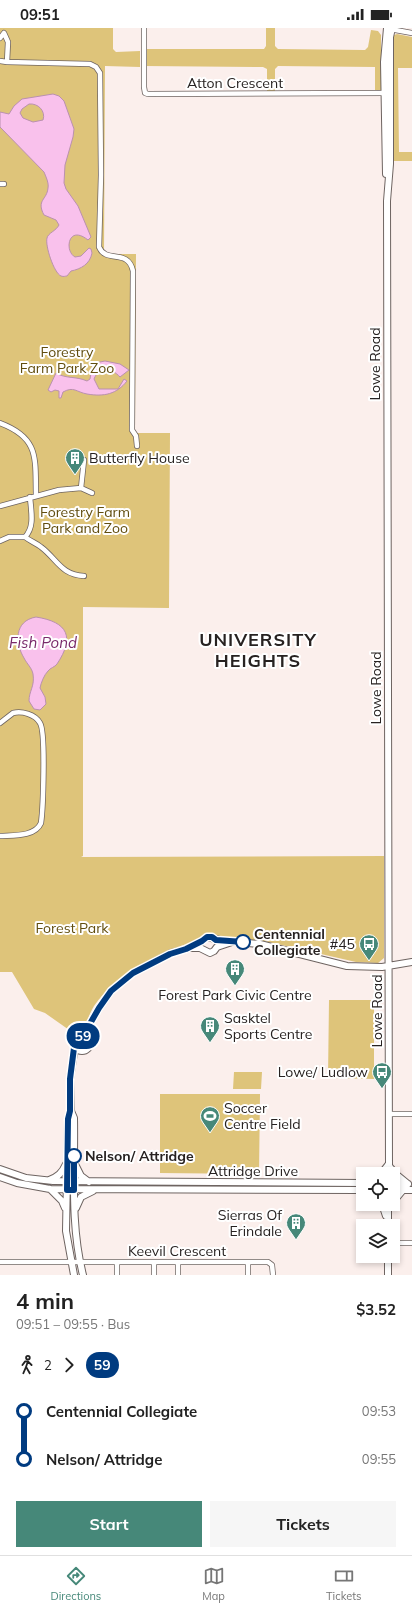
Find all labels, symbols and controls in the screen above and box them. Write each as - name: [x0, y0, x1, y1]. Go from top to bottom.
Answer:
- text: 09:51: [20, 5, 60, 24]
- street label: Atton Crescent: [187, 74, 283, 92]
- street label: Lowe Road: [366, 327, 384, 401]
- park label: Forestry Farm Park Zoo: [20, 343, 114, 377]
- building icon: Butterfly House: [64, 447, 86, 475]
- place label: Butterfly House: [89, 449, 190, 467]
- park label: Forestry Farm Park and Zoo: [40, 503, 130, 537]
- district label: UNIVERSITY HEIGHTS: [199, 628, 317, 672]
- water label: Fish Pond: [9, 633, 77, 652]
- street label: Lowe Road: [367, 651, 385, 725]
- park label: Forest Park: [35, 919, 109, 937]
- place label: Centennial Collegiate: [254, 925, 325, 959]
- bus stop icon: #45: [358, 933, 380, 961]
- marker: Centennial Collegiate: [235, 934, 251, 950]
- place label: #45: [330, 935, 355, 953]
- building icon: Forest Park Civic Centre: [224, 958, 246, 986]
- street label: Lowe Road: [368, 974, 386, 1048]
- place label: Forest Park Civic Centre: [158, 986, 312, 1004]
- place label: Sasktel Sports Centre: [224, 1009, 312, 1043]
- building icon: Sasktel Sports Centre: [199, 1015, 221, 1043]
- line badge: 59: [65, 1023, 101, 1049]
- text: 59: [75, 1027, 91, 1045]
- bus stop icon: Lowe/ Ludlow: [371, 1061, 393, 1089]
- place label: Lowe/ Ludlow: [278, 1063, 368, 1081]
- place label: Soccer Centre Field: [224, 1099, 301, 1133]
- sports icon: Soccer Centre Field: [199, 1105, 221, 1133]
- place label: Nelson/ Attridge: [85, 1147, 194, 1165]
- marker: Nelson/ Attridge: [66, 1148, 82, 1164]
- street label: Attridge Drive: [208, 1162, 298, 1180]
- map controls: [356, 1167, 400, 1263]
- button: locate: [356, 1167, 400, 1211]
- place label: Sierras Of Erindale: [218, 1206, 282, 1240]
- building icon: Sierras Of Erindale: [285, 1212, 307, 1240]
- button: layers: [356, 1219, 400, 1263]
- street label: Keevil Crescent: [128, 1242, 226, 1260]
- text: 4 min: [16, 1287, 74, 1315]
- text: $3.52: [356, 1300, 396, 1319]
- text: 09:51 – 09:55 · Bus: [16, 1316, 130, 1332]
- icon: walk: [16, 1354, 38, 1376]
- icon: forward: [58, 1354, 80, 1376]
- text: 59: [94, 1356, 111, 1374]
- text: 2: [44, 1357, 52, 1373]
- text: Centennial Collegiate: [46, 1402, 197, 1421]
- text: 09:53: [362, 1403, 396, 1419]
- text: Nelson/ Attridge: [46, 1450, 162, 1469]
- text: 09:55: [362, 1451, 396, 1467]
- button: Start: [16, 1501, 202, 1547]
- button: Tickets: [210, 1501, 396, 1547]
- tab: Directions: [50, 1565, 101, 1603]
- tab: Map: [202, 1565, 225, 1603]
- tab: Tickets: [326, 1565, 361, 1603]

